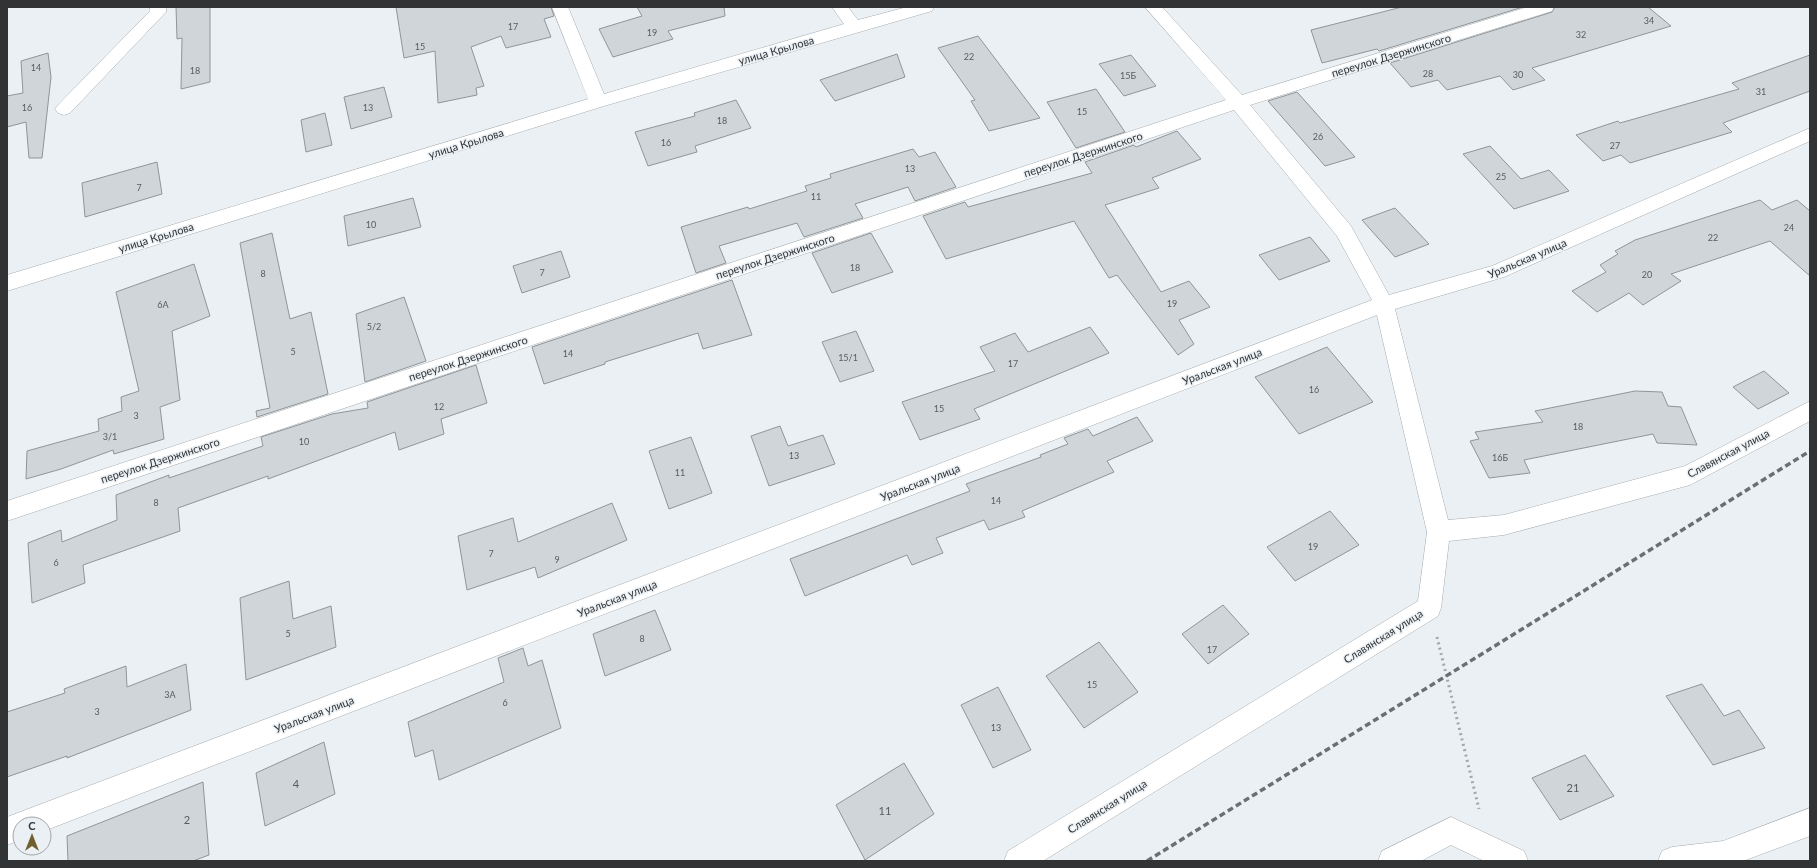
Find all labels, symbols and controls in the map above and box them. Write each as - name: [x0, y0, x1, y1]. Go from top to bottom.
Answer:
- house number: 34: [1644, 15, 1654, 26]
- house number: 17: [508, 21, 518, 32]
- house number: 19: [647, 27, 657, 38]
- house number: 32: [1576, 29, 1586, 40]
- street label: переулок Дзержинского: [1330, 31, 1452, 79]
- street label: улица Крылова: [737, 33, 815, 67]
- house number: 15: [415, 41, 425, 52]
- house number: 22: [964, 51, 974, 62]
- house number: 14: [31, 62, 41, 73]
- house number: 18: [190, 65, 200, 76]
- house number: 28: [1423, 68, 1433, 79]
- house number: 30: [1513, 69, 1523, 80]
- house number: 15Б: [1120, 70, 1136, 81]
- house number: 31: [1756, 86, 1766, 97]
- house number: 16: [22, 102, 32, 113]
- house number: 13: [363, 102, 373, 113]
- house number: 15: [1077, 106, 1087, 117]
- house number: 18: [717, 115, 727, 126]
- street label: улица Крылова: [427, 125, 505, 161]
- street label: переулок Дзержинского: [1022, 129, 1144, 179]
- house number: 26: [1313, 131, 1323, 142]
- house number: 16: [661, 137, 671, 148]
- house number: 27: [1610, 140, 1620, 151]
- house number: 13: [905, 163, 915, 174]
- house number: 25: [1496, 171, 1506, 182]
- house number: 7: [136, 182, 142, 193]
- house number: 11: [811, 191, 821, 202]
- street label: улица Крылова: [117, 219, 195, 255]
- house number: 10: [366, 219, 376, 230]
- house number: 24: [1784, 222, 1794, 233]
- street label: переулок Дзержинского: [714, 231, 836, 281]
- house number: 22: [1708, 232, 1718, 243]
- street label: Уральская улица: [1486, 236, 1568, 280]
- house number: 18: [850, 262, 860, 273]
- house number: 7: [539, 267, 545, 278]
- house number: 8: [260, 268, 266, 279]
- house number: 20: [1642, 269, 1652, 280]
- house number: 19: [1167, 298, 1177, 309]
- house number: 6А: [157, 299, 170, 310]
- house number: 5/2: [367, 321, 381, 332]
- street label: переулок Дзержинского: [407, 333, 529, 383]
- street label: Уральская улица: [1180, 345, 1264, 387]
- house number: 5: [290, 346, 296, 357]
- house number: 14: [563, 348, 573, 359]
- house number: 15/1: [838, 352, 858, 363]
- house number: 17: [1008, 358, 1018, 369]
- house number: 16: [1309, 384, 1319, 395]
- house number: 12: [434, 401, 444, 412]
- house number: 15: [934, 403, 944, 414]
- house number: 3: [133, 410, 139, 421]
- house number: 18: [1573, 421, 1583, 432]
- street label: Славянская улица: [1685, 426, 1771, 480]
- house number: 3/1: [103, 431, 117, 442]
- street label: переулок Дзержинского: [99, 435, 221, 485]
- house number: 10: [299, 436, 309, 447]
- house number: 13: [789, 450, 799, 461]
- house number: 16Б: [1492, 452, 1508, 463]
- street label: Уральская улица: [878, 461, 962, 503]
- house number: 11: [675, 467, 685, 478]
- house number: 14: [991, 495, 1001, 506]
- house number: 8: [153, 497, 159, 508]
- house number: 19: [1308, 541, 1318, 552]
- house number: 7: [488, 548, 494, 559]
- house number: 9: [554, 554, 560, 565]
- house number: 6: [53, 557, 59, 568]
- street label: Уральская улица: [575, 577, 659, 619]
- street label: Славянская улица: [1341, 606, 1425, 666]
- house number: 5: [285, 628, 291, 639]
- house number: 8: [639, 633, 645, 644]
- house number: 17: [1207, 644, 1217, 655]
- house number: 15: [1087, 679, 1097, 690]
- house number: 3А: [164, 689, 177, 700]
- street label: Уральская улица: [272, 693, 356, 735]
- house number: 6: [502, 697, 508, 708]
- house number: 3: [94, 706, 100, 717]
- house number: 13: [991, 722, 1001, 733]
- street label: Славянская улица: [1065, 776, 1149, 836]
- house number: 4: [293, 777, 300, 790]
- house number: 21: [1567, 781, 1579, 794]
- house number: 11: [879, 804, 891, 817]
- house number: 2: [184, 813, 190, 826]
- north arrow: [12, 816, 52, 856]
- text: С: [28, 819, 36, 832]

